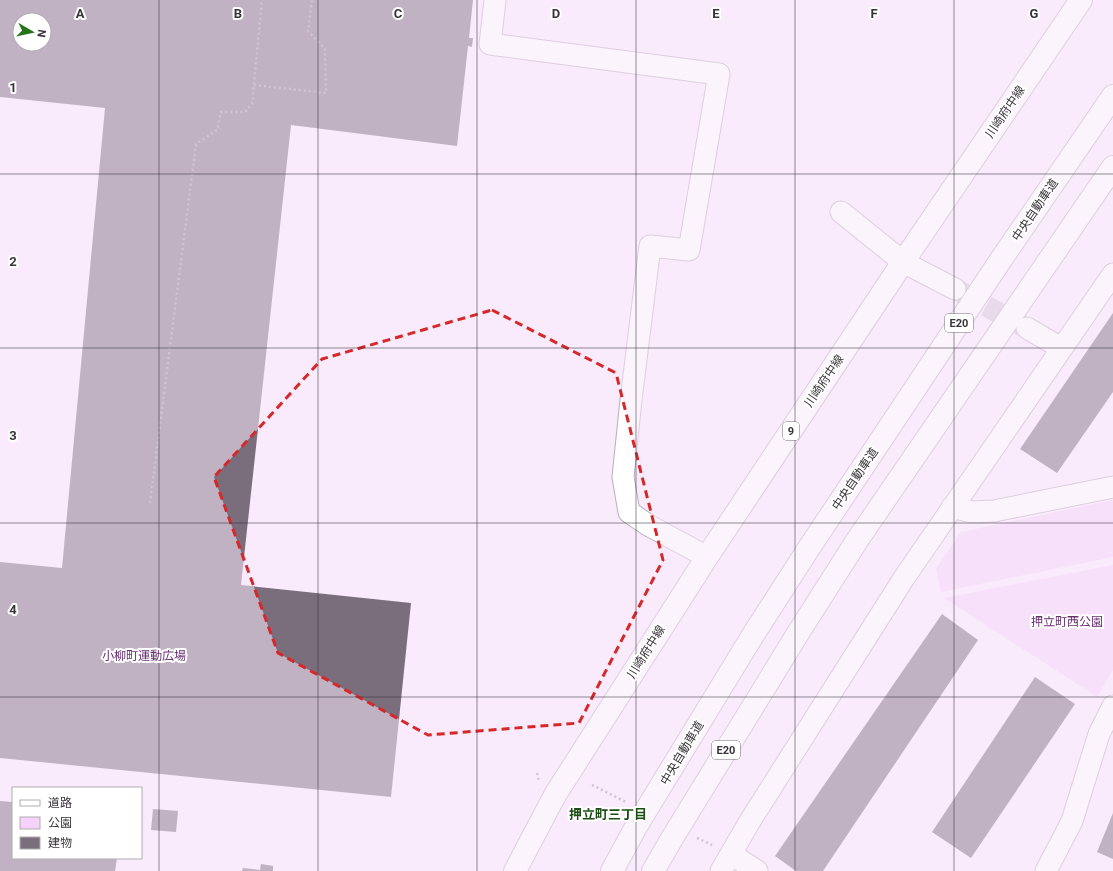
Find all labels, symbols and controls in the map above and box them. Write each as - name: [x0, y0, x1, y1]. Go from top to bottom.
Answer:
- text: A: [76, 6, 85, 21]
- text: B: [234, 6, 242, 21]
- text: C: [394, 6, 403, 21]
- text: D: [552, 6, 560, 21]
- text: E: [712, 6, 720, 21]
- text: F: [870, 6, 878, 21]
- text: G: [1030, 6, 1039, 21]
- north arrow: [12, 12, 52, 52]
- text: N: [34, 29, 48, 39]
- text: 1: [9, 80, 17, 95]
- street label: 川崎府中線: [982, 83, 1028, 141]
- street label: 中央自動車道: [1009, 176, 1061, 244]
- text: 2: [9, 254, 17, 269]
- road number: E20: [945, 314, 973, 332]
- street label: 川崎府中線: [801, 352, 847, 410]
- road number: 9: [783, 422, 799, 440]
- text: 3: [9, 428, 17, 443]
- street label: 中央自動車道: [829, 445, 881, 513]
- text: 4: [9, 602, 17, 617]
- park label: 押立町西公園: [1031, 615, 1103, 629]
- street label: 川崎府中線: [624, 623, 668, 681]
- park label: 小柳町運動広場: [102, 649, 186, 663]
- street label: 中央自動車道: [657, 719, 707, 787]
- road number: E20: [712, 741, 740, 759]
- legend: [12, 787, 142, 859]
- text: 道路: [48, 796, 72, 810]
- district label: 押立町三丁目: [569, 807, 647, 822]
- text: 公園: [48, 816, 72, 830]
- text: 建物: [48, 836, 72, 850]

